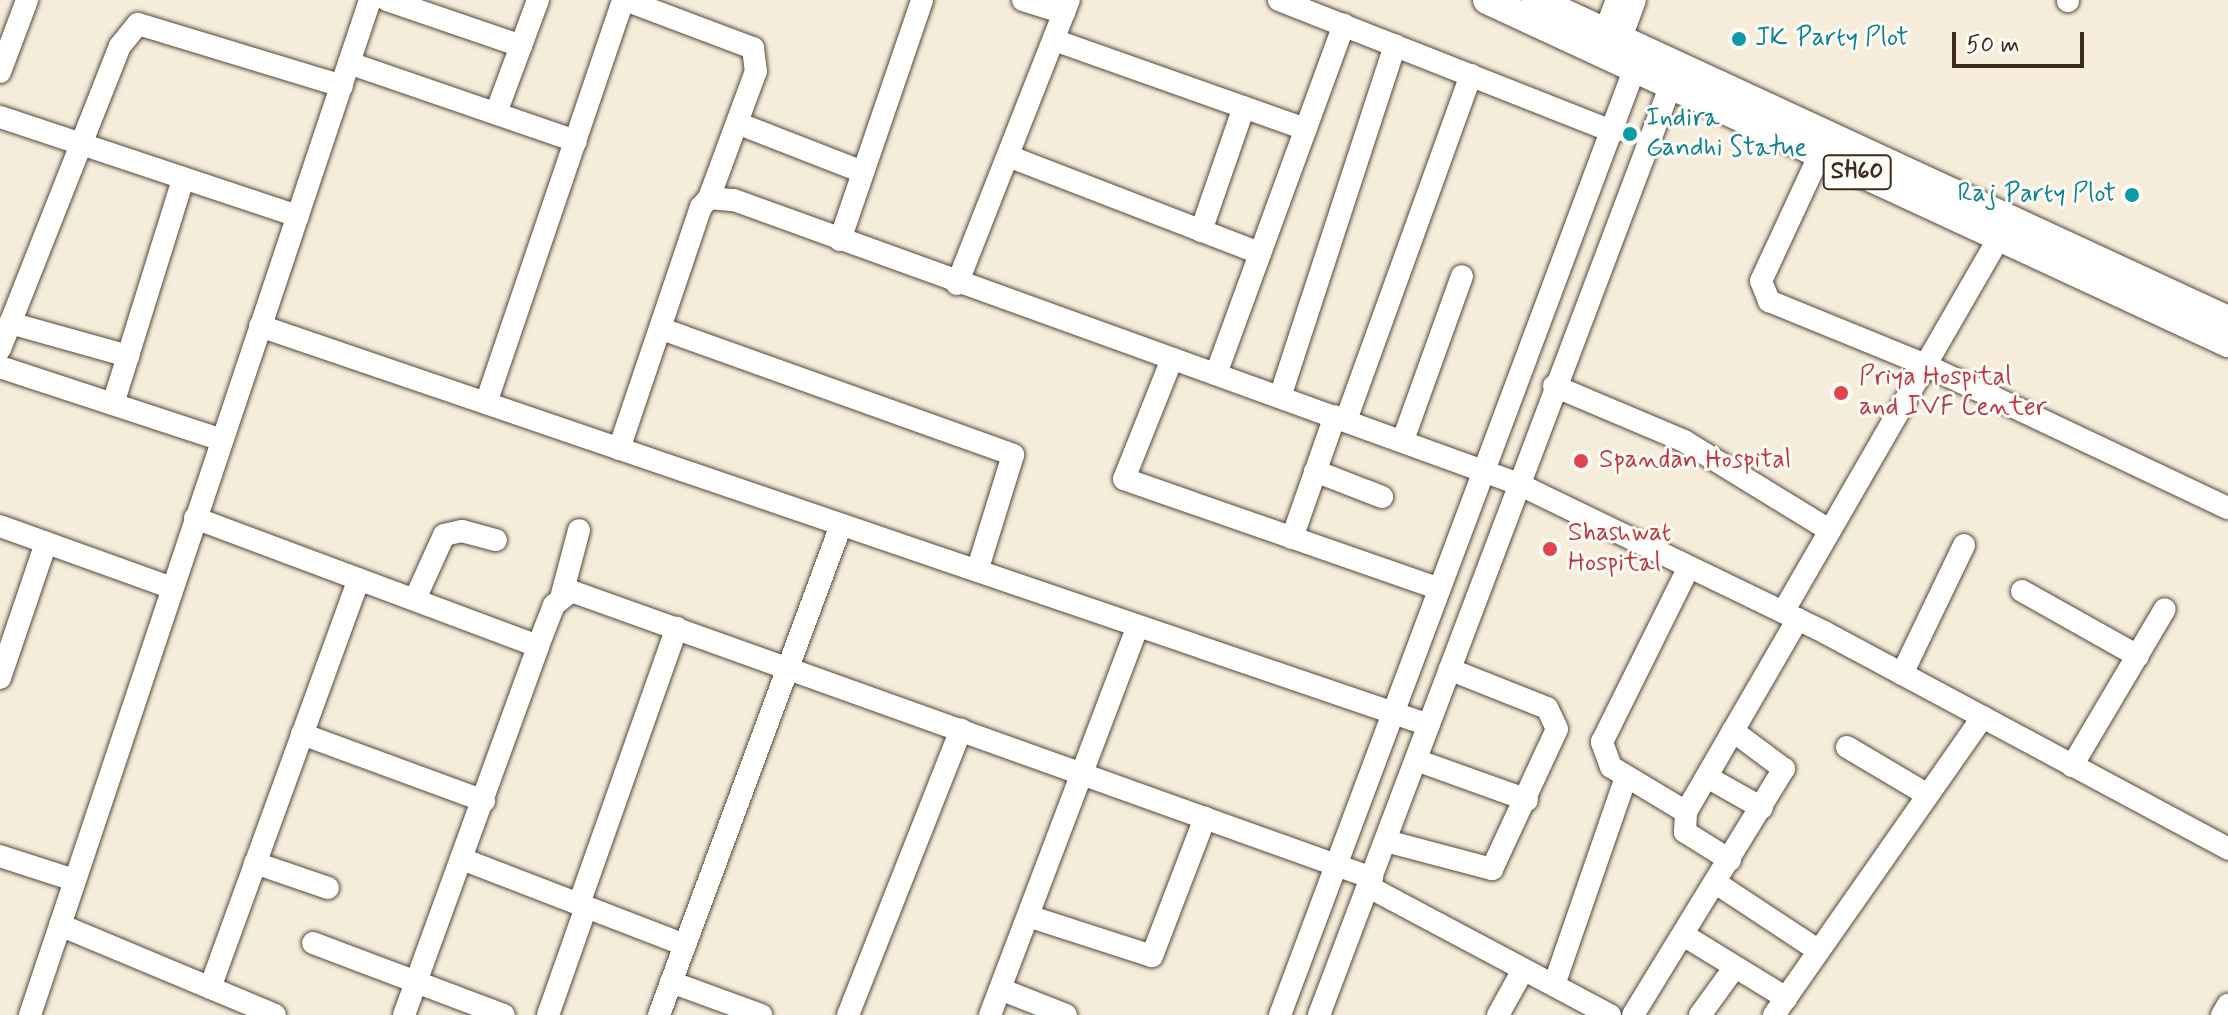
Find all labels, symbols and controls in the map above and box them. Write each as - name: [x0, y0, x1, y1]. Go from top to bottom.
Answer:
- scale bar: [1956, 16, 2088, 66]
- place label: JK Party Plot: [1755, 23, 1909, 55]
- marker: JK Party Plot: [1730, 30, 1748, 48]
- text: 50 m: [1966, 30, 2020, 61]
- place label: Indira Gandhi Statue: [1646, 103, 1803, 164]
- marker: Indira Gandhi Statue: [1621, 125, 1639, 143]
- road number: SH60: [1821, 152, 1893, 192]
- place label: Raj Party Plot: [1956, 179, 2116, 211]
- marker: Raj Party Plot: [2123, 186, 2141, 204]
- place label: Priya Hospital and IVF Center: [1859, 362, 2038, 424]
- marker: Priya Hospital and IVF Center: [1830, 382, 1852, 404]
- place label: Spandan Hospital: [1599, 445, 1797, 477]
- marker: Spandan Hospital: [1570, 450, 1592, 472]
- place label: Shashwat Hospital: [1568, 518, 1671, 580]
- marker: Shashwat Hospital: [1539, 538, 1561, 560]

